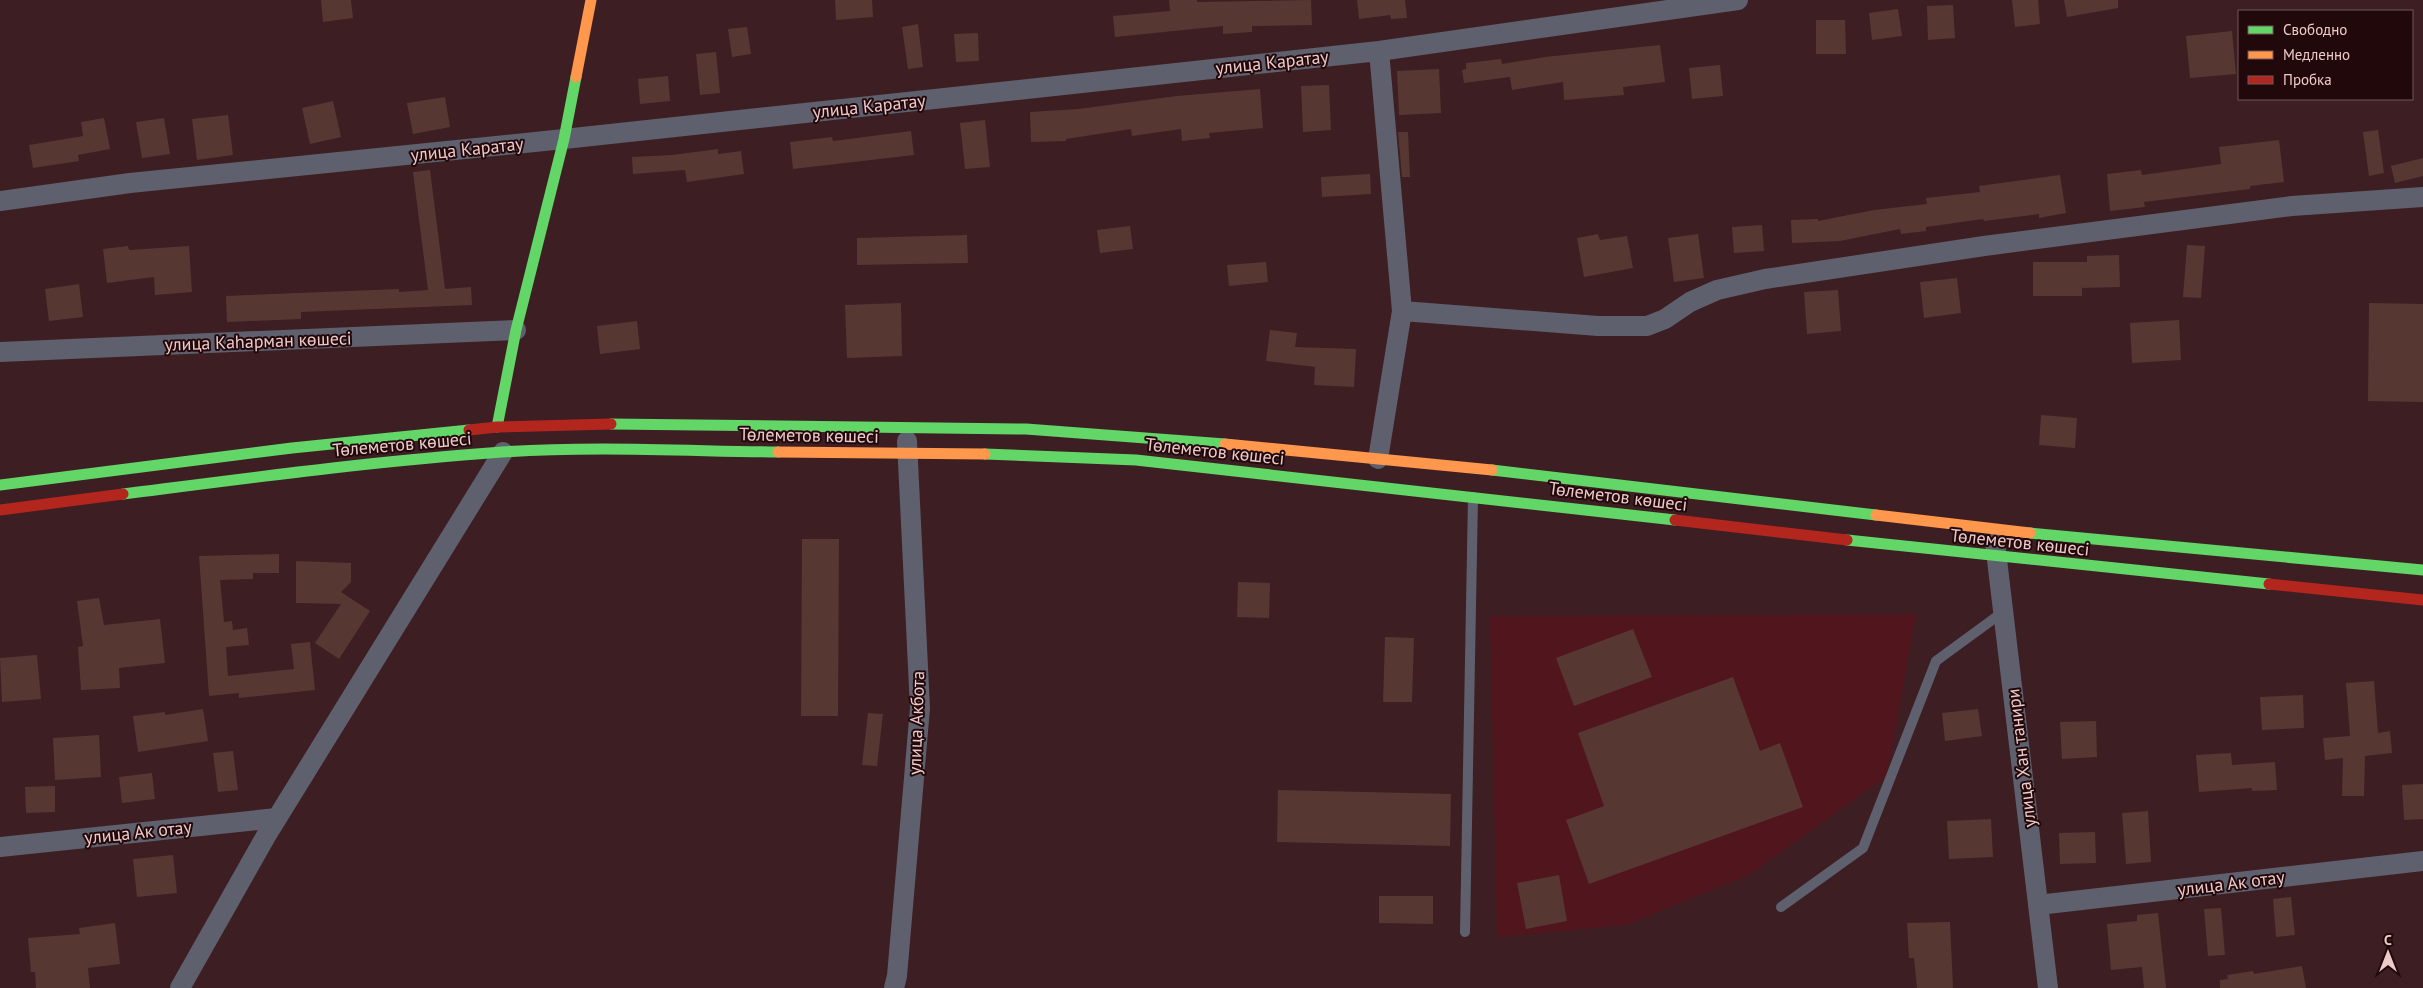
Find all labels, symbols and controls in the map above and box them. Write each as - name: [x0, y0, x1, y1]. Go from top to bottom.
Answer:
- legend: [2238, 10, 2413, 100]
- text: Свободно: [2283, 20, 2347, 39]
- street label: улица Каратау: [1214, 45, 1330, 79]
- text: Медленно: [2283, 45, 2350, 64]
- text: Пробка: [2283, 70, 2332, 89]
- street label: улица Каратау: [811, 89, 927, 123]
- street label: улица Каратау: [409, 132, 525, 166]
- street label: улица Каһарман көшесі: [164, 326, 352, 356]
- street label: Төлеметов көшесі: [739, 422, 879, 448]
- street label: Төлеметов көшесі: [331, 426, 473, 462]
- street label: Төлеметов көшесі: [1144, 432, 1286, 470]
- street label: Төлеметов көшесі: [1547, 476, 1689, 516]
- street label: Төлеметов көшесі: [1949, 523, 2091, 561]
- street label: улица Акбота: [903, 670, 929, 776]
- street label: улица Хан танири: [2001, 687, 2041, 829]
- street label: улица Ак отау: [83, 815, 193, 849]
- street label: улица Ак отау: [2176, 865, 2287, 901]
- north arrow: [2363, 928, 2413, 978]
- text: С: [2384, 931, 2392, 949]

